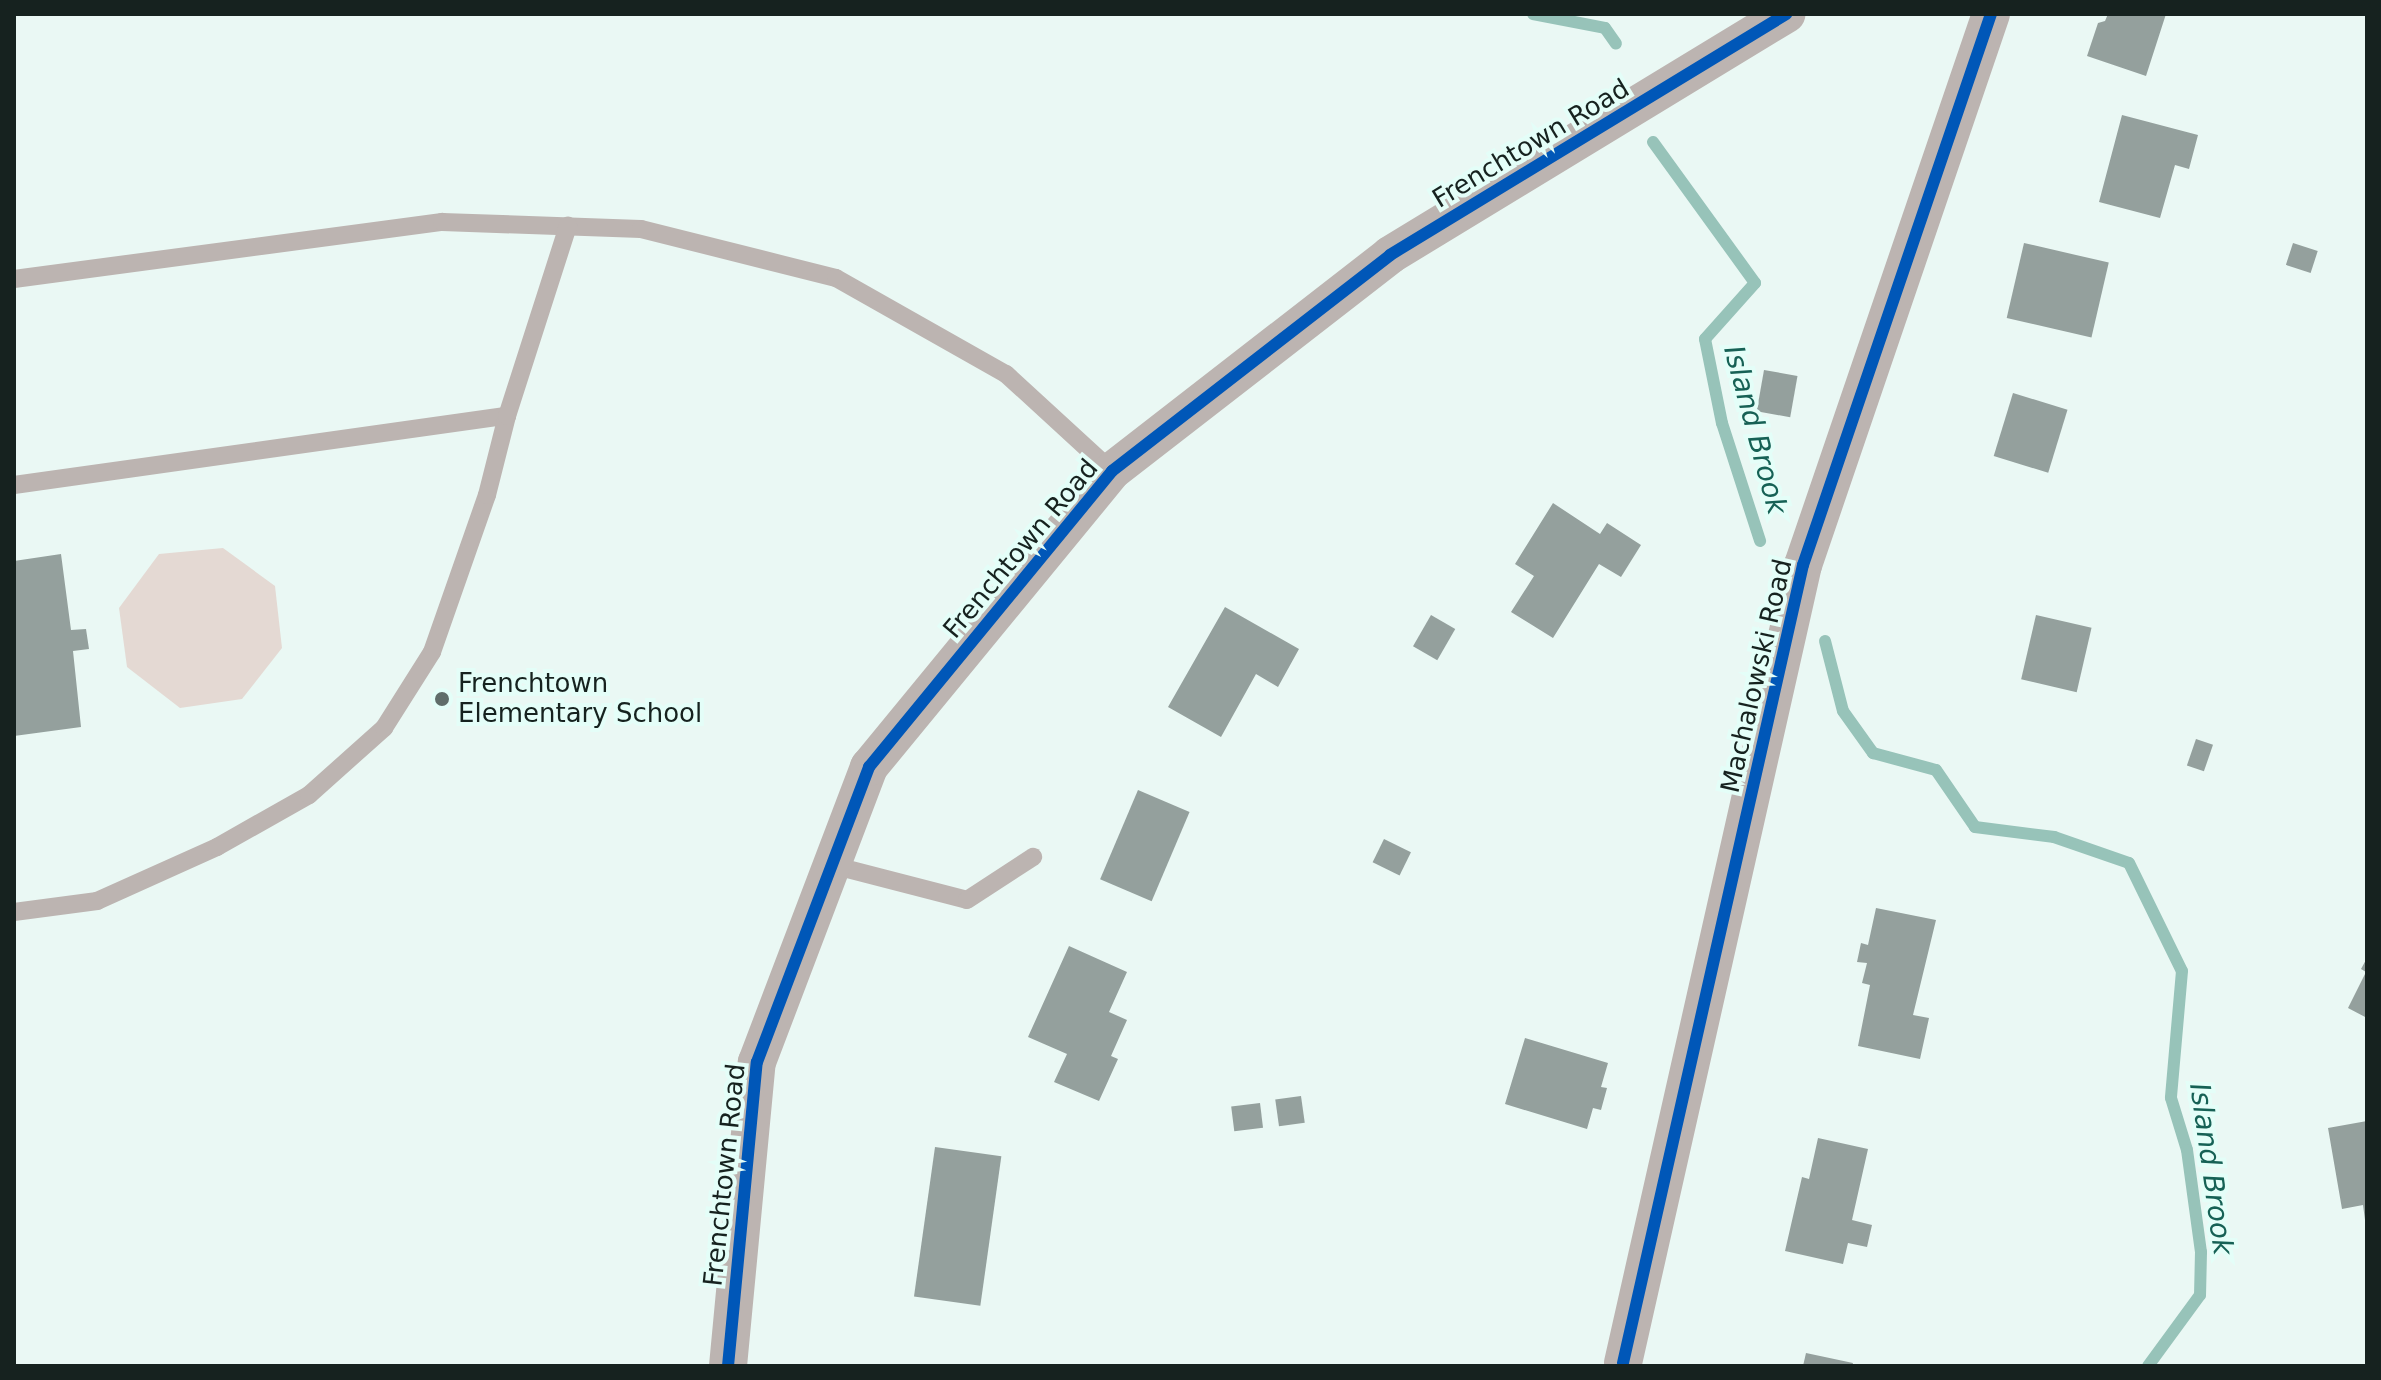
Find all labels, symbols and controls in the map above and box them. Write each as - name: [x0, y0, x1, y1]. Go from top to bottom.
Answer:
- street label: Frenchtown Road: [1427, 73, 1635, 215]
- water label: Island Brook: [1716, 342, 1794, 518]
- street label: Frenchtown Road: [937, 453, 1105, 645]
- street label: Machalowski Road: [1715, 556, 1799, 796]
- place label: Frenchtown Elementary School: [458, 668, 702, 730]
- marker: Frenchtown Elementary School: [433, 690, 451, 708]
- street label: Frenchtown Road: [698, 1062, 752, 1288]
- water label: Island Brook: [2182, 1081, 2240, 1257]

